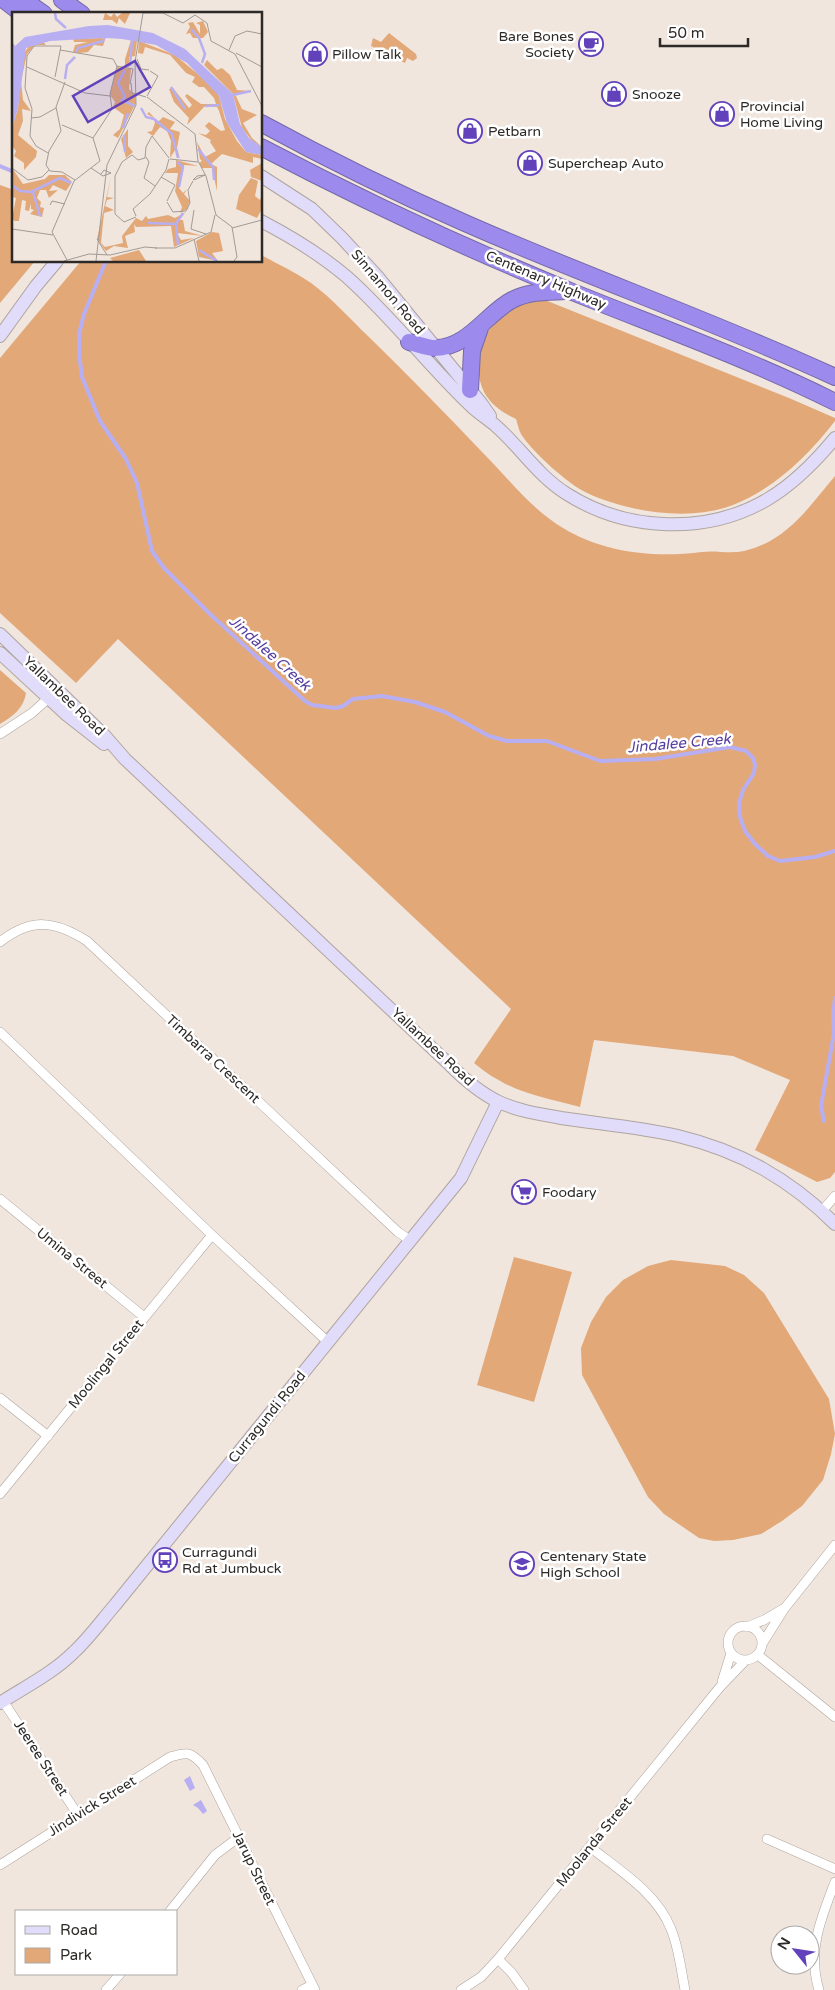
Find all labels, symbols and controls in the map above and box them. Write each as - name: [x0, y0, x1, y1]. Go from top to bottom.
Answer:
- inset map: [12, 12, 262, 262]
- scale bar: [660, 15, 748, 47]
- text: 50 m: [668, 24, 705, 42]
- place label: Bare Bones Society: [498, 28, 574, 61]
- cafe icon: Bare Bones Society: [578, 31, 604, 57]
- shop icon: Pillow Talk: [302, 41, 328, 67]
- place label: Pillow Talk: [332, 46, 402, 63]
- shop icon: Snooze: [601, 81, 627, 107]
- place label: Snooze: [632, 86, 681, 103]
- place label: Provincial Home Living: [740, 98, 823, 131]
- shop icon: Provincial Home Living: [709, 101, 735, 127]
- shop icon: Petbarn: [457, 118, 483, 144]
- place label: Petbarn: [488, 123, 541, 140]
- shop icon: Supercheap Auto: [517, 150, 543, 176]
- place label: Supercheap Auto: [548, 155, 664, 172]
- street label: Sinnamon Road: [348, 246, 428, 338]
- street label: Centenary Highway: [483, 247, 609, 313]
- water label: Jindalee Creek: [226, 612, 316, 695]
- street label: Yallambee Road: [20, 653, 108, 739]
- water label: Jindalee Creek: [627, 729, 733, 756]
- street label: Yallambee Road: [388, 1004, 478, 1090]
- street label: Timbarra Crescent: [163, 1011, 264, 1107]
- supermarket icon: Foodary: [511, 1179, 537, 1205]
- place label: Foodary: [542, 1184, 597, 1201]
- street label: Umina Street: [33, 1224, 112, 1292]
- street label: Moolingal Street: [65, 1316, 148, 1412]
- street label: Curragundi Road: [225, 1367, 309, 1467]
- place label: Curragundi Rd at Jumbuck: [182, 1544, 282, 1577]
- bus stop icon: Curragundi Rd at Jumbuck: [152, 1547, 178, 1573]
- place label: Centenary State High School: [540, 1548, 646, 1581]
- school or university icon: Centenary State High School: [509, 1551, 535, 1577]
- street label: Jeeree Street: [10, 1717, 72, 1800]
- street label: Jindivick Street: [45, 1772, 140, 1840]
- street label: Moolanda Street: [553, 1793, 636, 1890]
- street label: Jarup Street: [229, 1828, 280, 1909]
- legend: [15, 1910, 178, 1975]
- text: Road: [60, 1921, 98, 1939]
- north arrow: [770, 1925, 820, 1975]
- text: N: [774, 1935, 794, 1953]
- text: Park: [60, 1946, 92, 1964]

